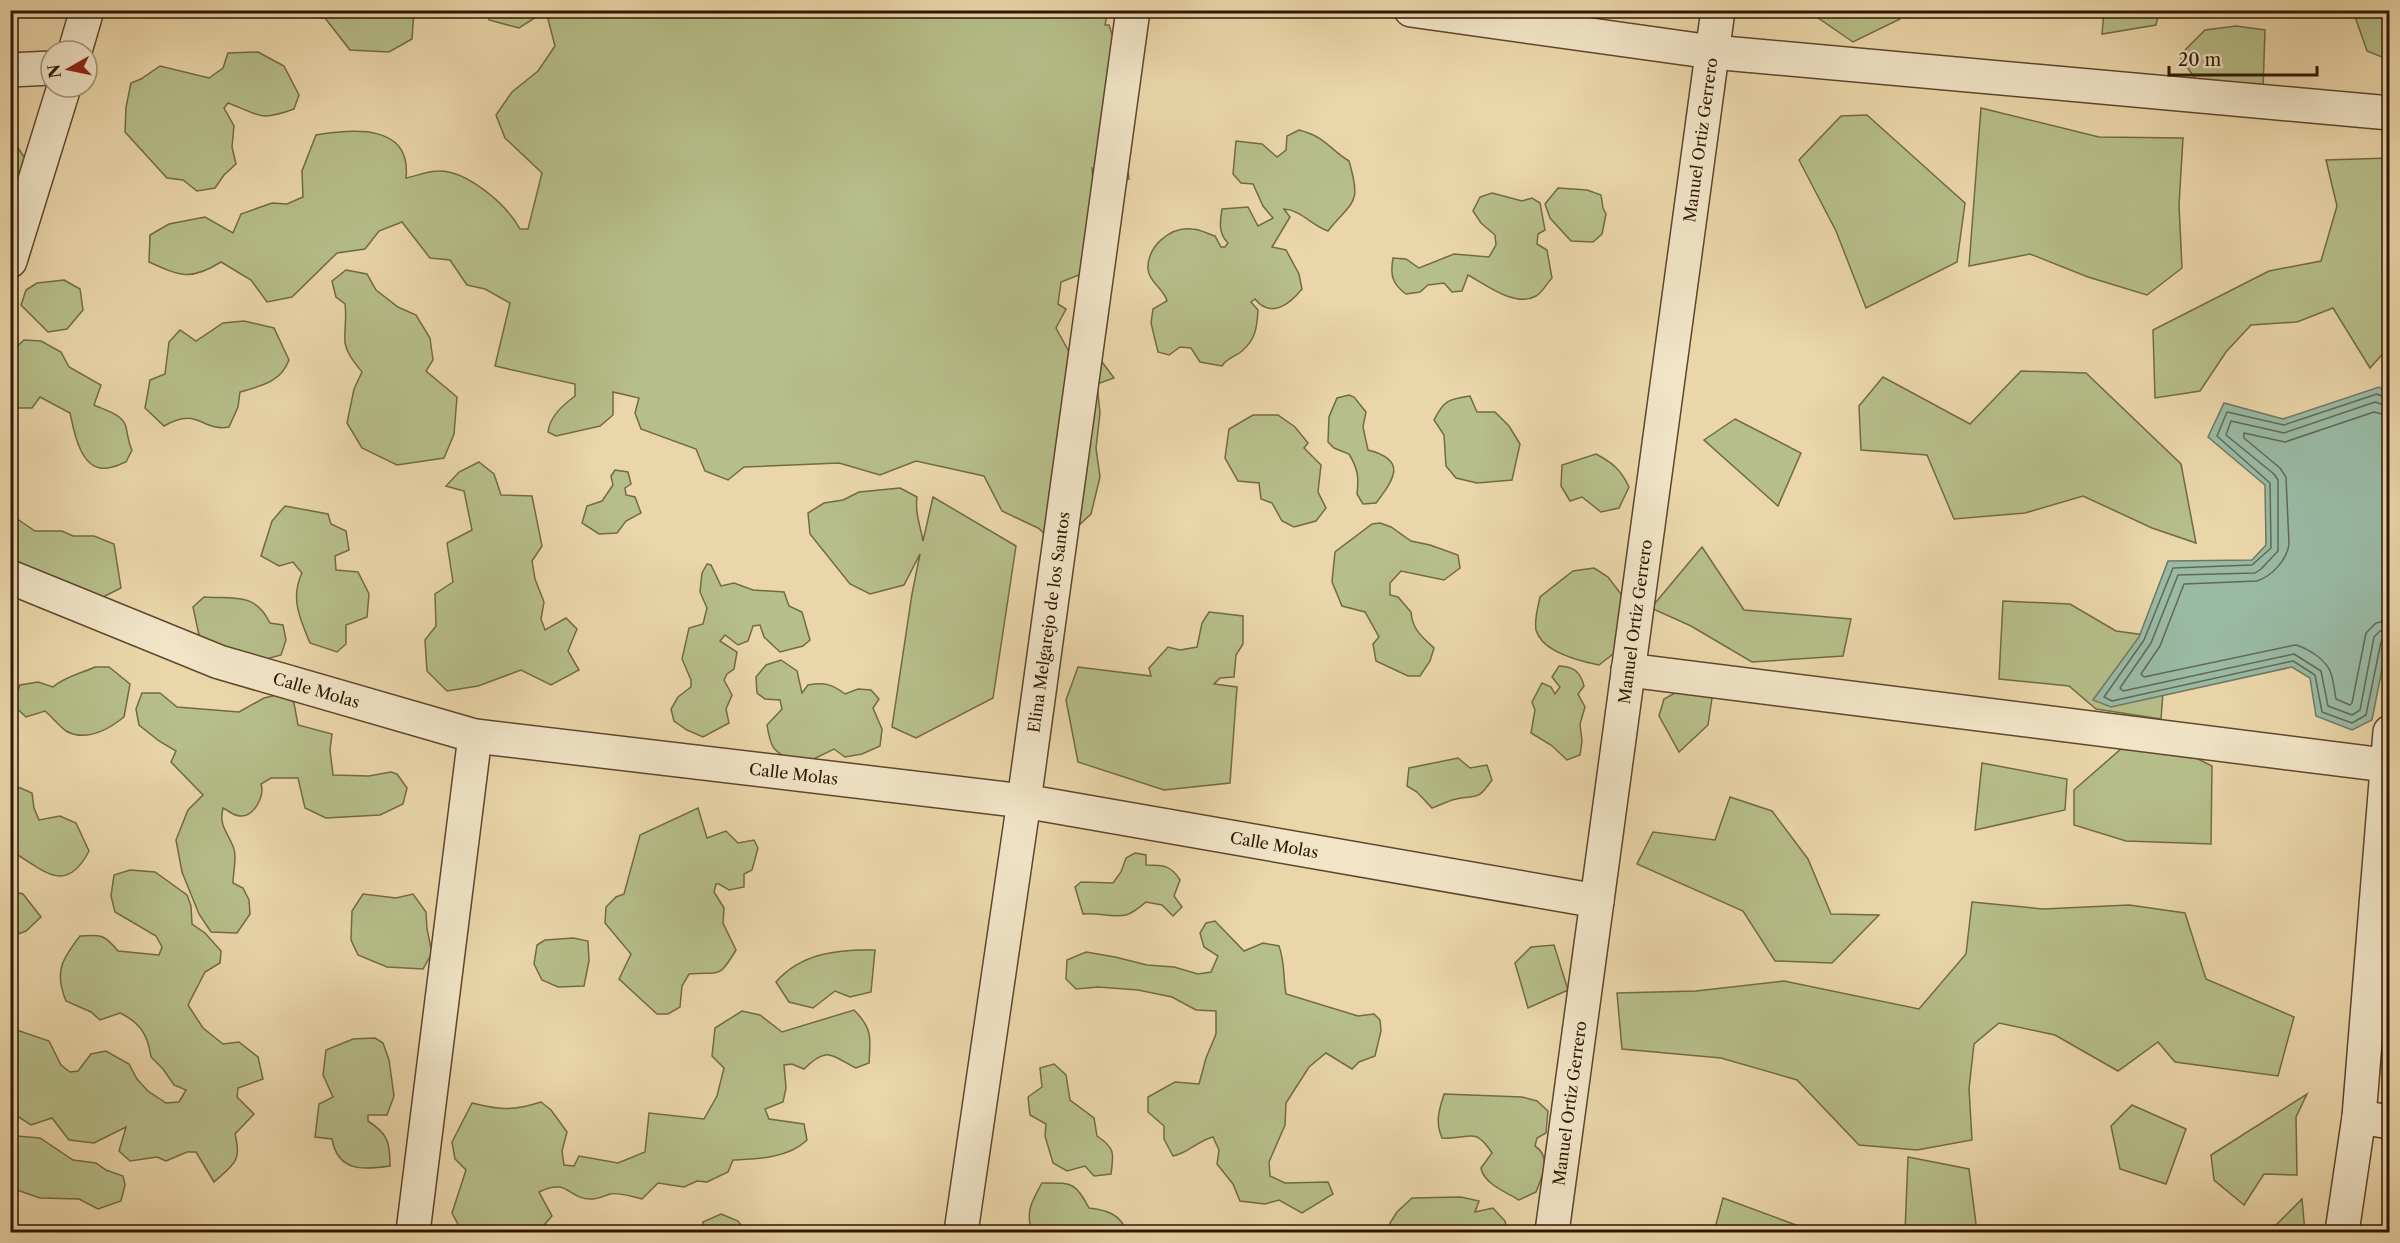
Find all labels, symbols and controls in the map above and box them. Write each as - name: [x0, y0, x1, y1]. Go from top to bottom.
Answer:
- north arrow: [39, 39, 99, 99]
- scale bar: [2169, 39, 2318, 77]
- text: 20 m: [2178, 49, 2222, 71]
- street label: Manuel Ortiz Gerrero: [1679, 56, 1721, 224]
- text: N: [43, 63, 65, 80]
- street label: Elina Melgarejo de los Santos: [1024, 510, 1074, 734]
- street label: Manuel Ortiz Gerrero: [1614, 538, 1656, 705]
- street label: Calle Molas: [271, 668, 362, 712]
- street label: Calle Molas: [748, 759, 839, 789]
- street label: Calle Molas: [1229, 827, 1320, 862]
- street label: Manuel Ortiz Gerrero: [1548, 1019, 1591, 1187]

